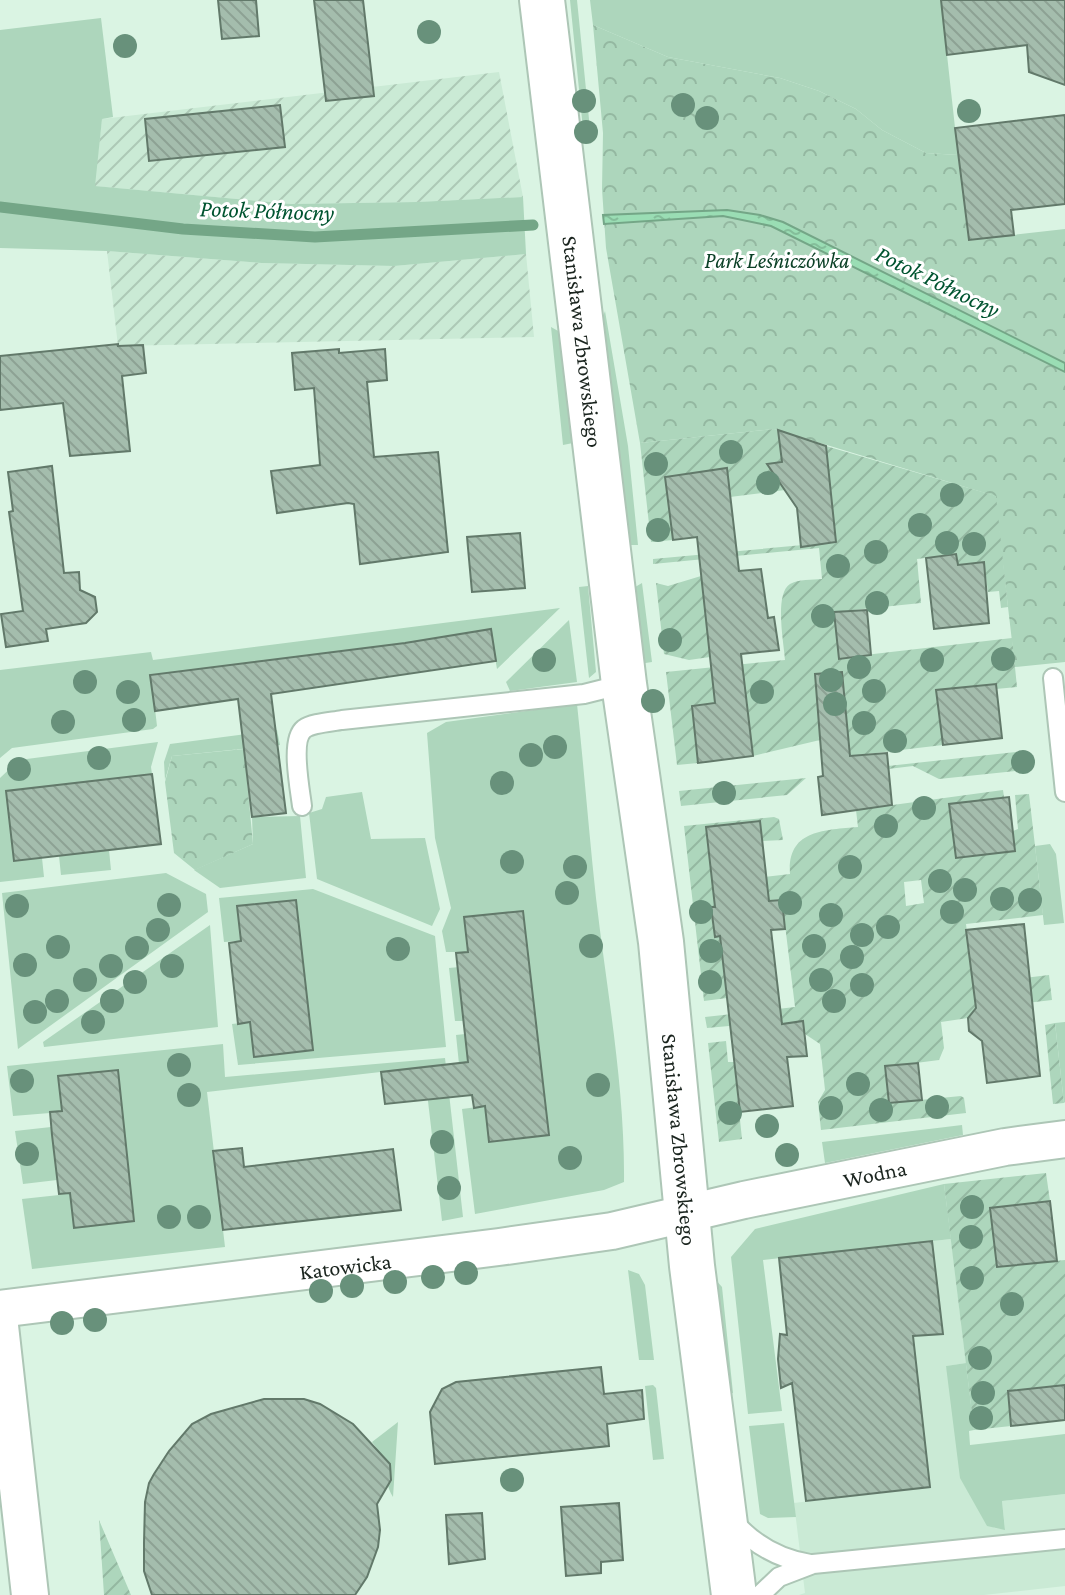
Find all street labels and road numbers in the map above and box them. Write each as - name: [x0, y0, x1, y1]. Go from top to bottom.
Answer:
- street label: Stanisława Zbrowskiego: [558, 234, 608, 449]
- street label: Stanisława Zbrowskiego: [657, 1032, 703, 1247]
- street label: Wodna: [841, 1155, 909, 1192]
- street label: Katowicka: [298, 1248, 393, 1284]

